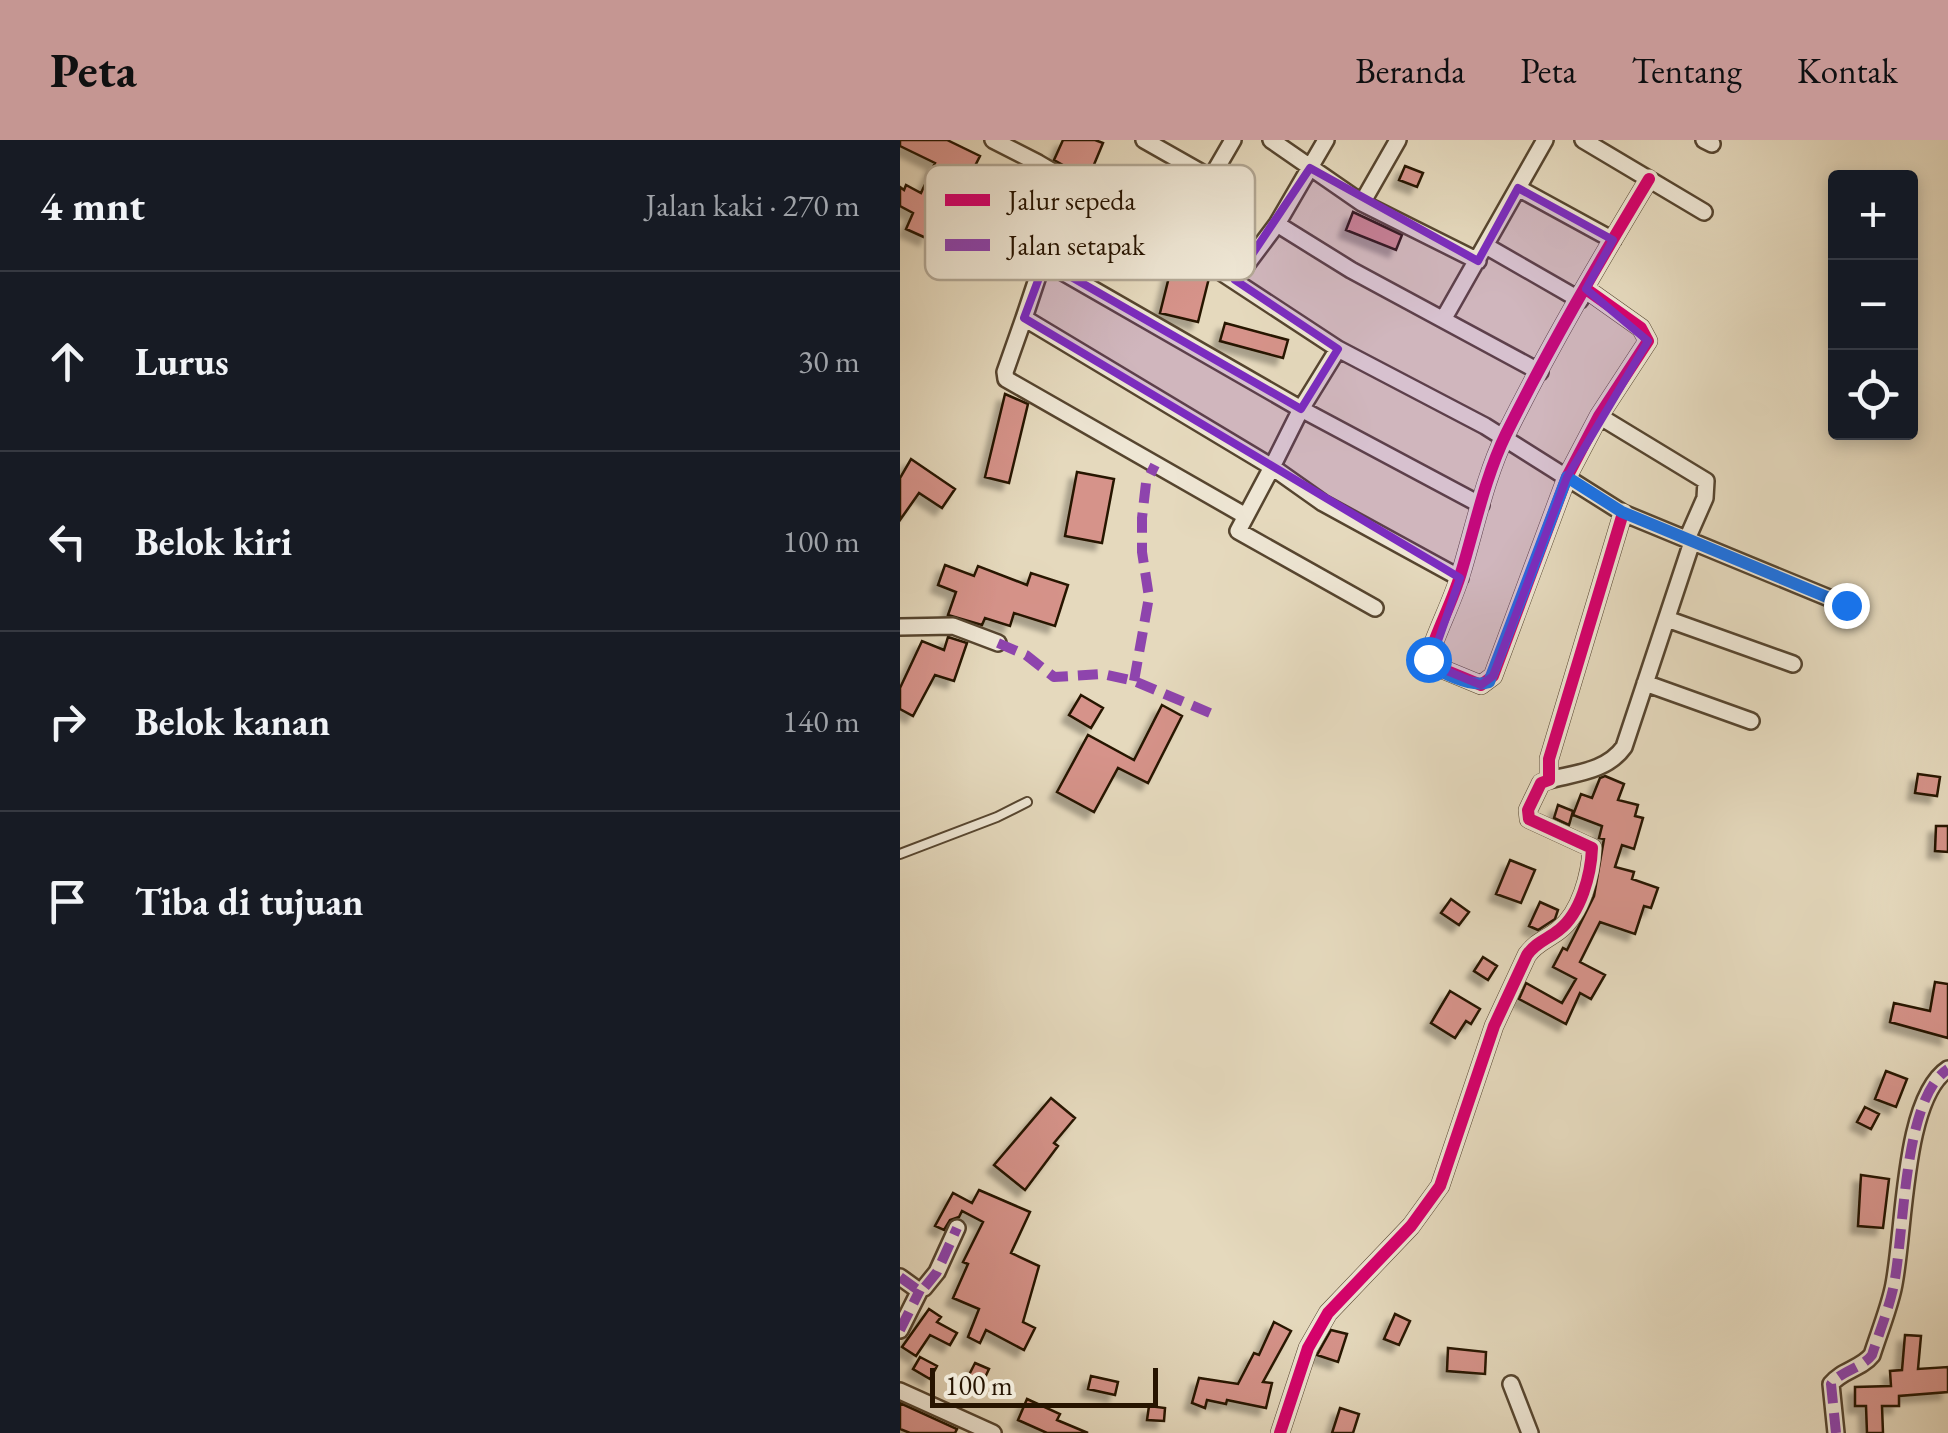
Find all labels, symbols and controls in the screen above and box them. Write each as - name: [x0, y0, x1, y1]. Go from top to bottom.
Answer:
- text: Peta: [50, 39, 137, 101]
- text: Beranda: [1355, 48, 1465, 93]
- text: Peta: [1520, 48, 1576, 93]
- text: Tentang: [1631, 48, 1742, 93]
- text: Kontak: [1797, 48, 1898, 93]
- legend: [925, 165, 1255, 280]
- map controls: [1828, 170, 1918, 440]
- button: +: [1828, 170, 1918, 260]
- text: 4 mnt: [40, 178, 145, 233]
- text: Jalur sepeda: [1006, 182, 1136, 218]
- text: Jalan kaki · 270 m: [645, 184, 860, 226]
- text: Jalan setapak: [1006, 227, 1146, 263]
- button: −: [1828, 260, 1918, 350]
- icon: ahead: [40, 334, 95, 389]
- text: Lurus: [135, 337, 229, 386]
- text: 30 m: [798, 340, 860, 382]
- button: locate: [1828, 350, 1918, 440]
- icon: left: [40, 514, 95, 569]
- text: Belok kiri: [135, 517, 292, 566]
- text: 100 m: [783, 520, 860, 562]
- route end: [1824, 583, 1870, 629]
- route start: [1406, 637, 1452, 683]
- icon: right: [40, 694, 95, 749]
- text: Belok kanan: [135, 697, 330, 746]
- text: 140 m: [783, 700, 860, 742]
- icon: arrive: [40, 874, 95, 929]
- text: Tiba di tujuan: [135, 877, 364, 926]
- scale bar: [930, 1363, 1158, 1408]
- text: 100 m: [945, 1367, 1013, 1403]

